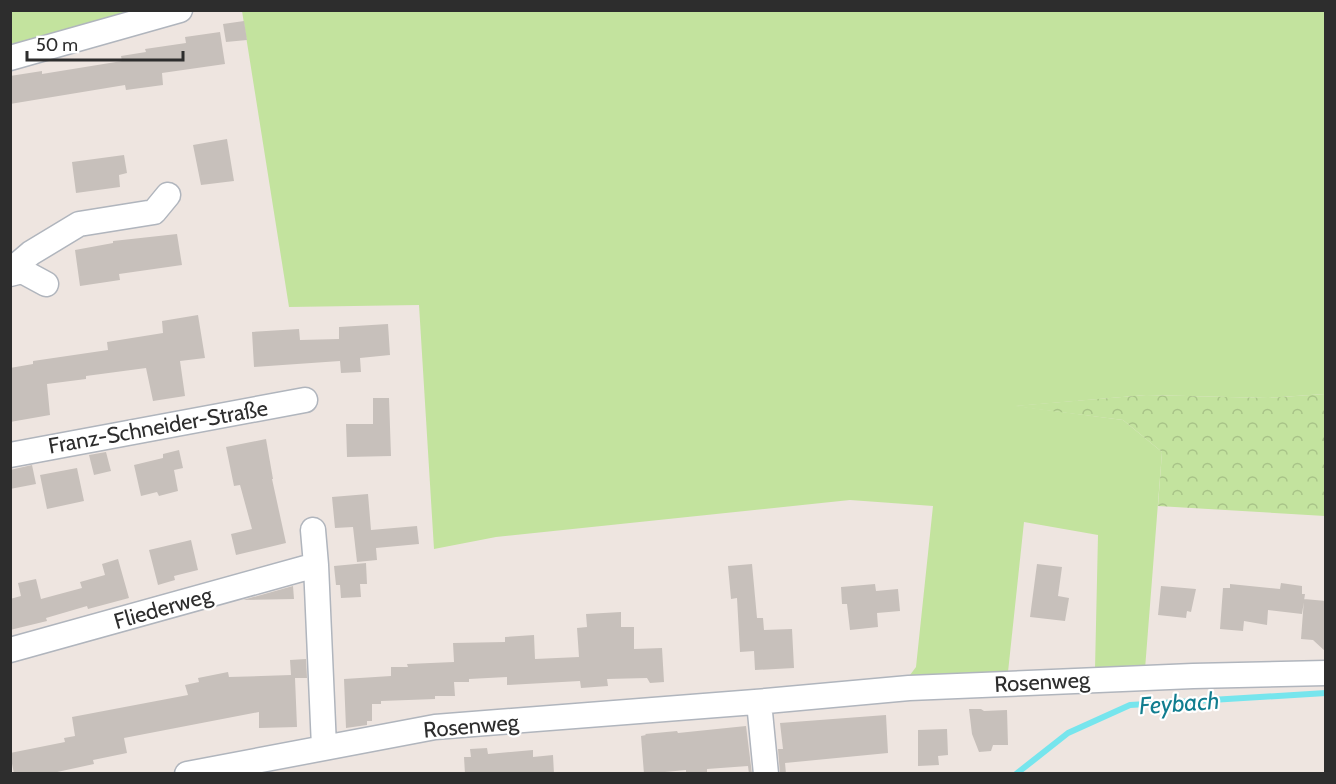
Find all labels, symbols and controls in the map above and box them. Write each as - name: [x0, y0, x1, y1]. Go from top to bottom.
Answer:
- scale bar: [27, 24, 183, 62]
- text: 50 m: [36, 34, 78, 56]
- street label: Franz-Schneider-Straße: [46, 394, 270, 460]
- street label: Fliederweg: [111, 581, 216, 635]
- street label: Rosenweg: [994, 666, 1091, 698]
- water label: Feybach: [1138, 686, 1220, 720]
- street label: Rosenweg: [422, 708, 521, 744]

